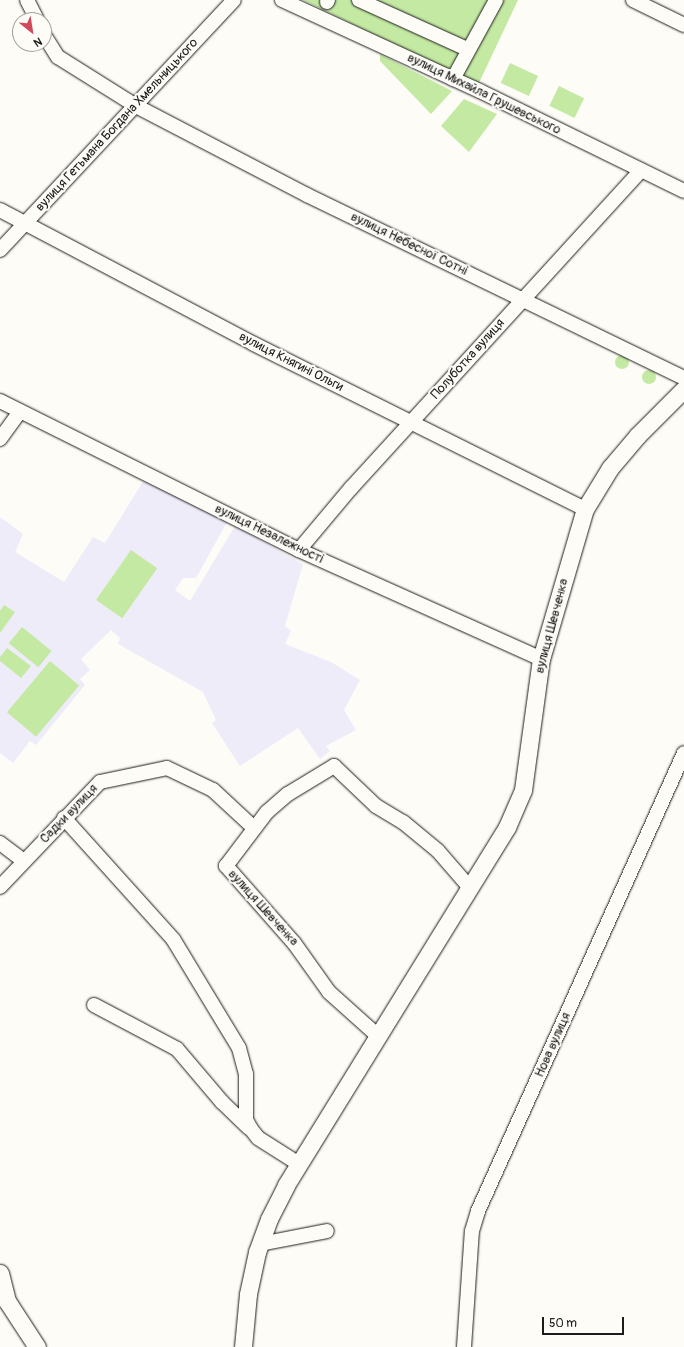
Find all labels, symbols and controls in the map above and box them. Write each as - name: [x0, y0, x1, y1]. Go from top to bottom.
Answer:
- north arrow: [12, 12, 52, 52]
- text: N: [31, 34, 44, 49]
- street label: вулиця Гетьмана Богдана Хмельницького: [33, 35, 201, 215]
- street label: вулиця Михайла Грушевського: [405, 50, 563, 138]
- street label: вулиця Небесної Сотні: [348, 209, 470, 279]
- street label: Полуботка вулиця: [428, 316, 508, 402]
- street label: вулиця Княгині Ольги: [236, 329, 346, 395]
- street label: вулиця Незалежності: [212, 501, 326, 567]
- street label: вулиця Шевченка: [532, 577, 572, 675]
- street label: Садки вулиця: [37, 781, 101, 847]
- street label: вулиця Шевченка: [225, 867, 301, 949]
- street label: Нова вулиця: [532, 1010, 574, 1080]
- scale bar: [544, 1309, 626, 1335]
- text: 50 m: [549, 1316, 577, 1331]

